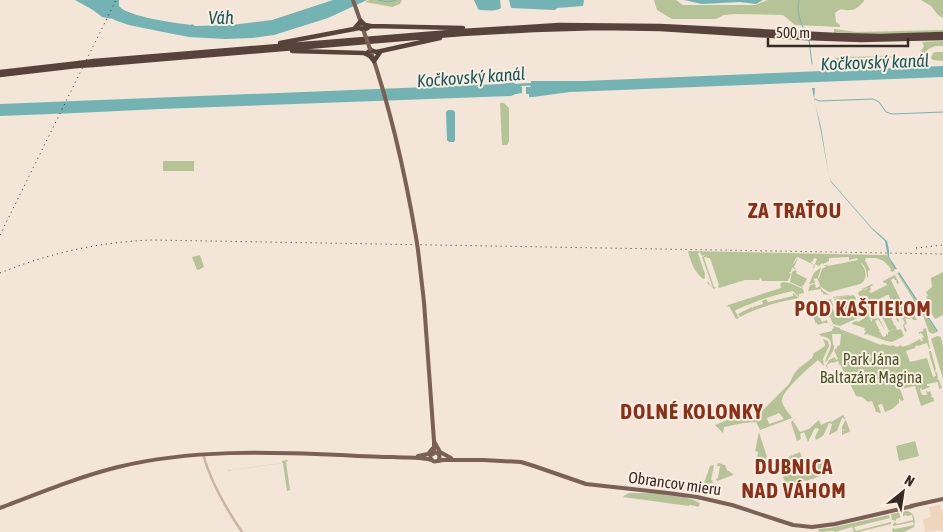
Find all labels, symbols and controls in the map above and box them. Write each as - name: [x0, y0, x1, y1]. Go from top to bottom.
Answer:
- water label: Váh: [208, 7, 234, 28]
- scale bar: [768, 15, 908, 47]
- text: 500 m: [776, 24, 810, 41]
- water label: Kočkovský kanál: [820, 50, 930, 74]
- water label: Kočkovský kanál: [416, 63, 526, 91]
- district label: ZA TRAŤOU: [748, 198, 842, 222]
- district label: POD KAŠTIEĽOM: [794, 296, 932, 320]
- park label: Park Jána Baltazára Magina: [820, 350, 922, 387]
- district label: DOLNÉ KOLONKY: [620, 399, 764, 423]
- district label: DUBNICA NAD VÁHOM: [741, 454, 847, 502]
- north arrow: [878, 467, 928, 517]
- street label: Obrancov mieru: [627, 468, 723, 498]
- text: N: [902, 472, 917, 490]

